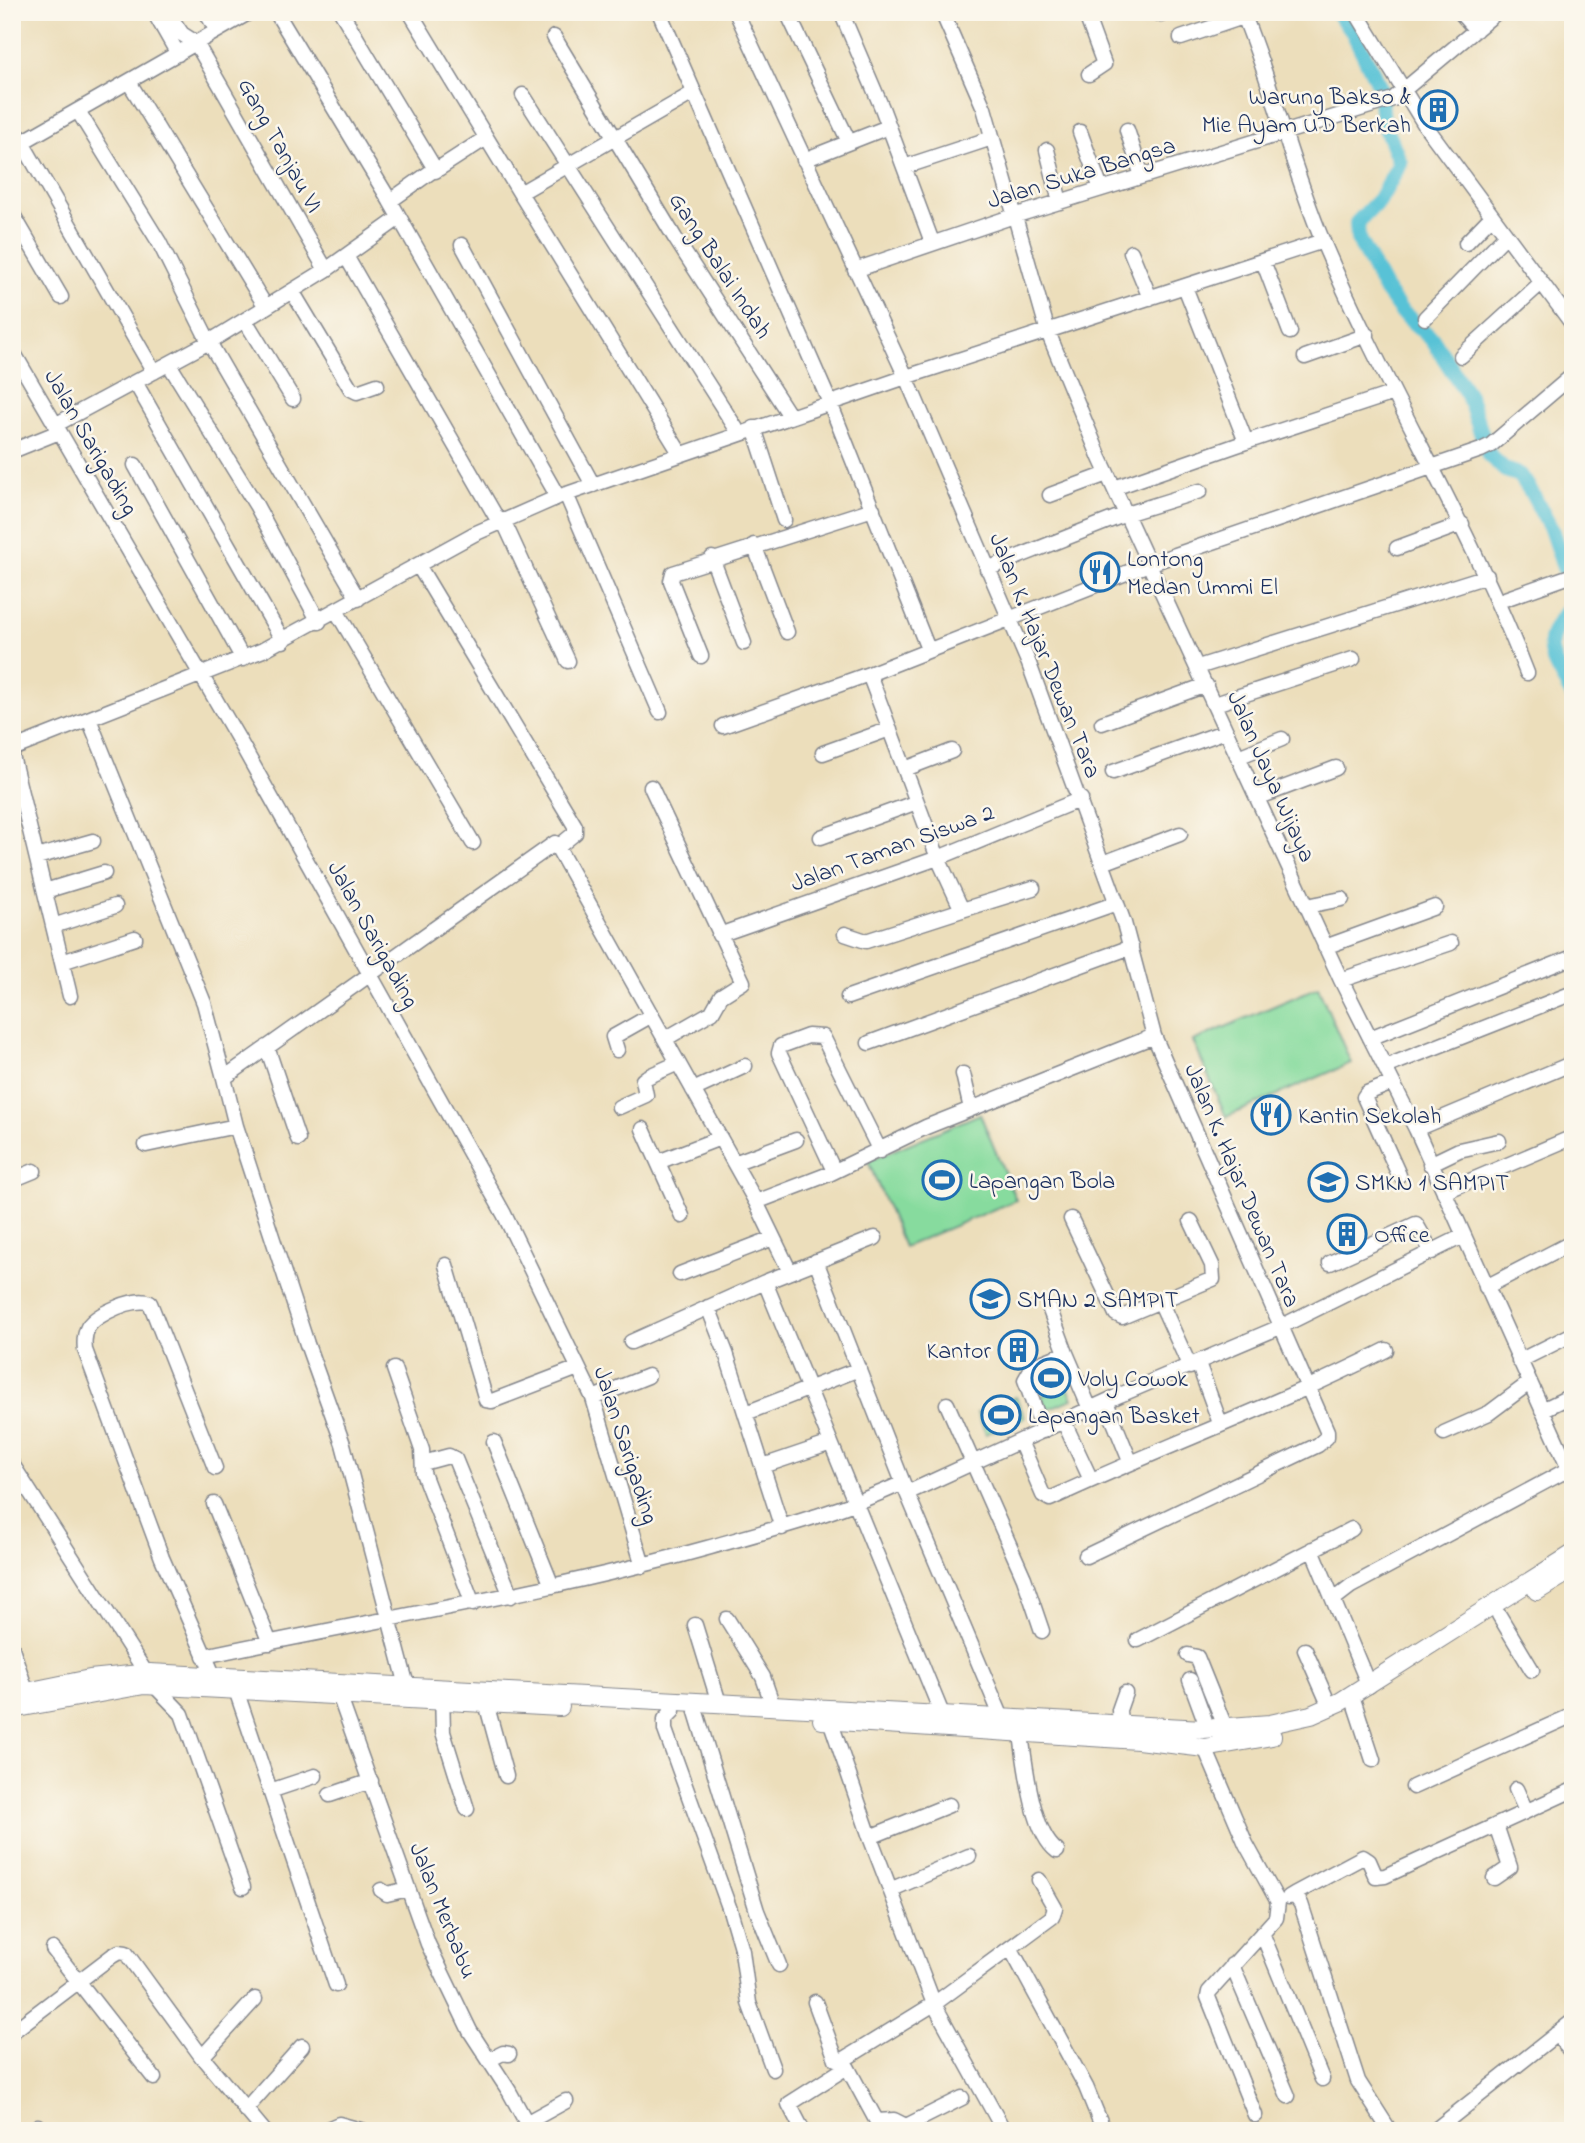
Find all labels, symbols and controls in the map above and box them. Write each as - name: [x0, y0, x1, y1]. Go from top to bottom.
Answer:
- street label: Gang Tanjau VI: [227, 72, 330, 220]
- place label: Warung Bakso & Mie Ayam UD Berkah: [1202, 81, 1411, 145]
- building icon: Warung Bakso & Mie Ayam UD Berkah: [1417, 89, 1459, 131]
- street label: Jalan Suka Bangsa: [983, 129, 1180, 220]
- street label: Gang Balai Indah: [658, 186, 779, 347]
- street label: Jalan Sarigading: [34, 364, 146, 523]
- street label: Jalan K. Hajar Dewan Tara: [978, 528, 1109, 784]
- place label: Lontong Medan Ummi El: [1127, 543, 1278, 606]
- restaurant icon: Lontong Medan Ummi El: [1079, 551, 1121, 593]
- street label: Jalan Jaya Wijaya: [1215, 686, 1323, 869]
- street label: Jalan Taman Siswa 2: [786, 796, 1000, 902]
- street label: Jalan Sarigading: [317, 855, 427, 1015]
- street label: Jalan K. Hajar Dewan Tara: [1173, 1058, 1308, 1313]
- restaurant icon: Kantin Sekolah: [1250, 1094, 1292, 1136]
- place label: Kantin Sekolah: [1298, 1100, 1441, 1135]
- sports icon: Lapangan Bola: [921, 1159, 963, 1201]
- school or university icon: SMKN 1 SAMPIT: [1307, 1161, 1349, 1203]
- place label: Lapangan Bola: [969, 1165, 1115, 1200]
- place label: SMKN 1 SAMPIT: [1355, 1167, 1509, 1202]
- building icon: Office: [1326, 1213, 1368, 1255]
- place label: Office: [1374, 1219, 1430, 1254]
- school or university icon: SMAN 2 SAMPIT: [969, 1278, 1011, 1320]
- place label: SMAN 2 SAMPIT: [1017, 1284, 1179, 1319]
- building icon: Kantor: [997, 1329, 1039, 1371]
- place label: Kantor: [927, 1335, 992, 1370]
- sports icon: Voly Cowok: [1030, 1357, 1072, 1399]
- street label: Jalan Sarigading: [583, 1362, 667, 1529]
- place label: Voly Cowok: [1077, 1363, 1188, 1399]
- sports icon: Lapangan Basket: [980, 1394, 1022, 1436]
- place label: Lapangan Basket: [1028, 1400, 1200, 1435]
- street label: Jalan Merbabu: [398, 1838, 485, 1984]

